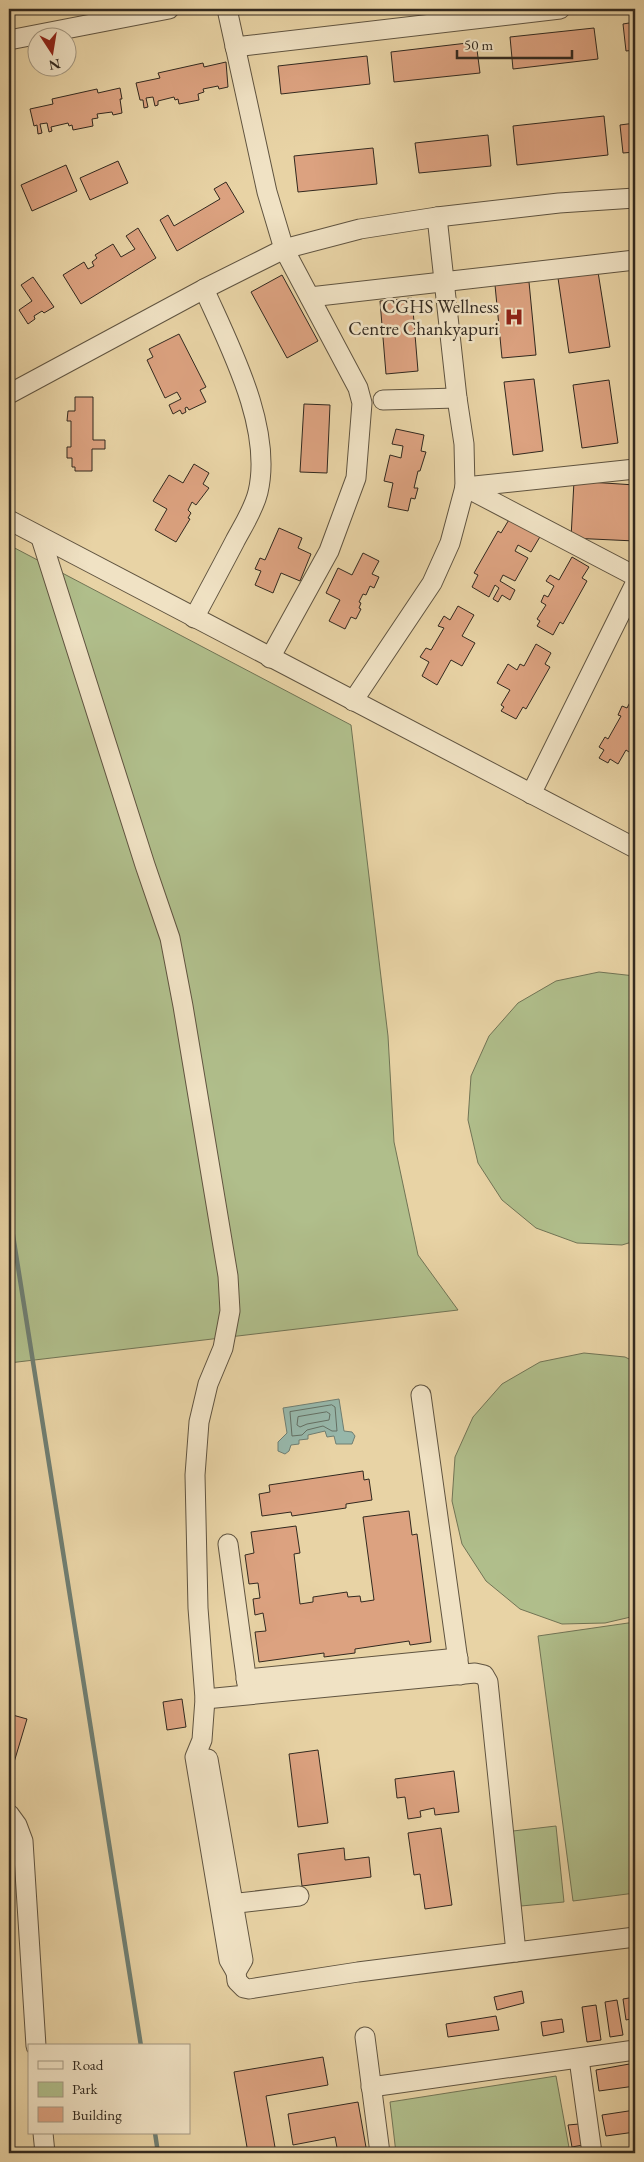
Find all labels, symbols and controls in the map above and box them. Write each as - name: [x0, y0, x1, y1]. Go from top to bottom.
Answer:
- north arrow: [28, 28, 78, 78]
- scale bar: [457, 28, 572, 60]
- text: 50 m: [464, 35, 493, 54]
- text: N: [47, 55, 62, 75]
- place label: CGHS Wellness Centre Chankyapuri: [348, 294, 499, 341]
- hospital icon: CGHS Wellness Centre Chankyapuri: [503, 306, 525, 328]
- legend: [28, 2044, 190, 2134]
- text: Road: [72, 2055, 104, 2074]
- text: Park: [72, 2079, 99, 2098]
- text: Building: [72, 2105, 122, 2124]

